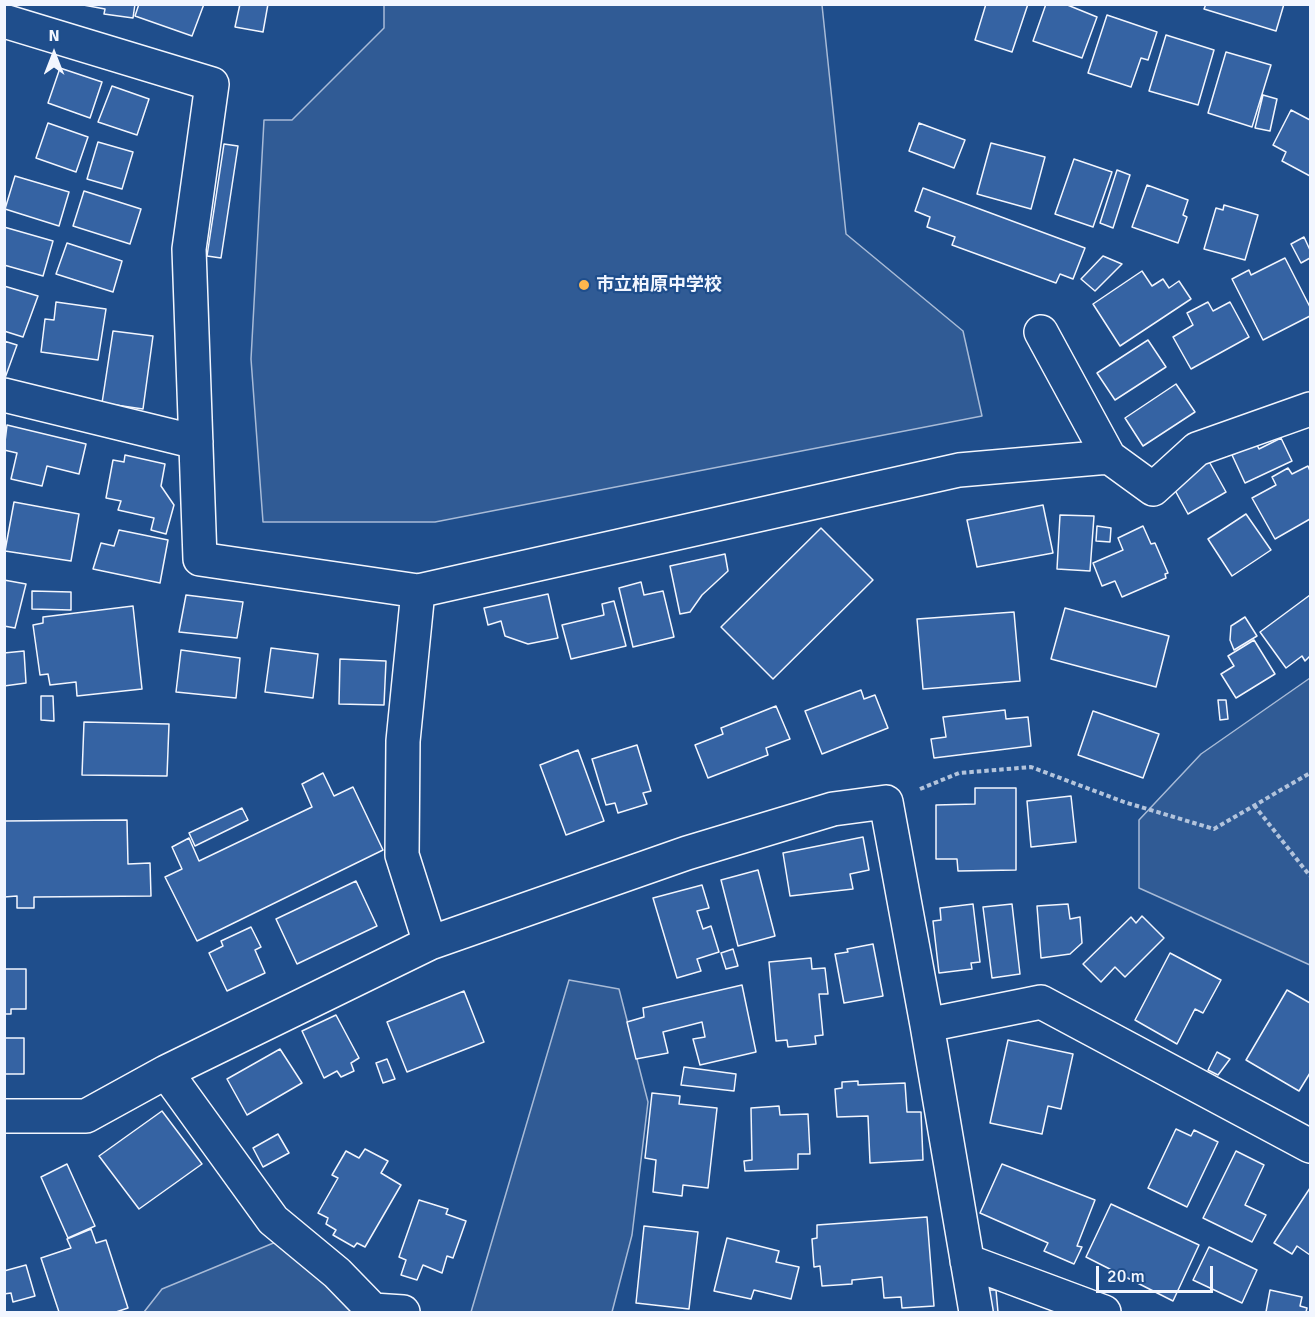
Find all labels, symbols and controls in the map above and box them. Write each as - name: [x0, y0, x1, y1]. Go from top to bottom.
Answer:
- north arrow: [24, 24, 84, 84]
- text: N: [48, 26, 60, 46]
- place label: 市立柏原中学校: [596, 274, 722, 296]
- marker: 市立柏原中学校: [577, 278, 591, 292]
- scale bar: [1099, 1254, 1216, 1292]
- text: 20 m: [1107, 1265, 1145, 1287]

